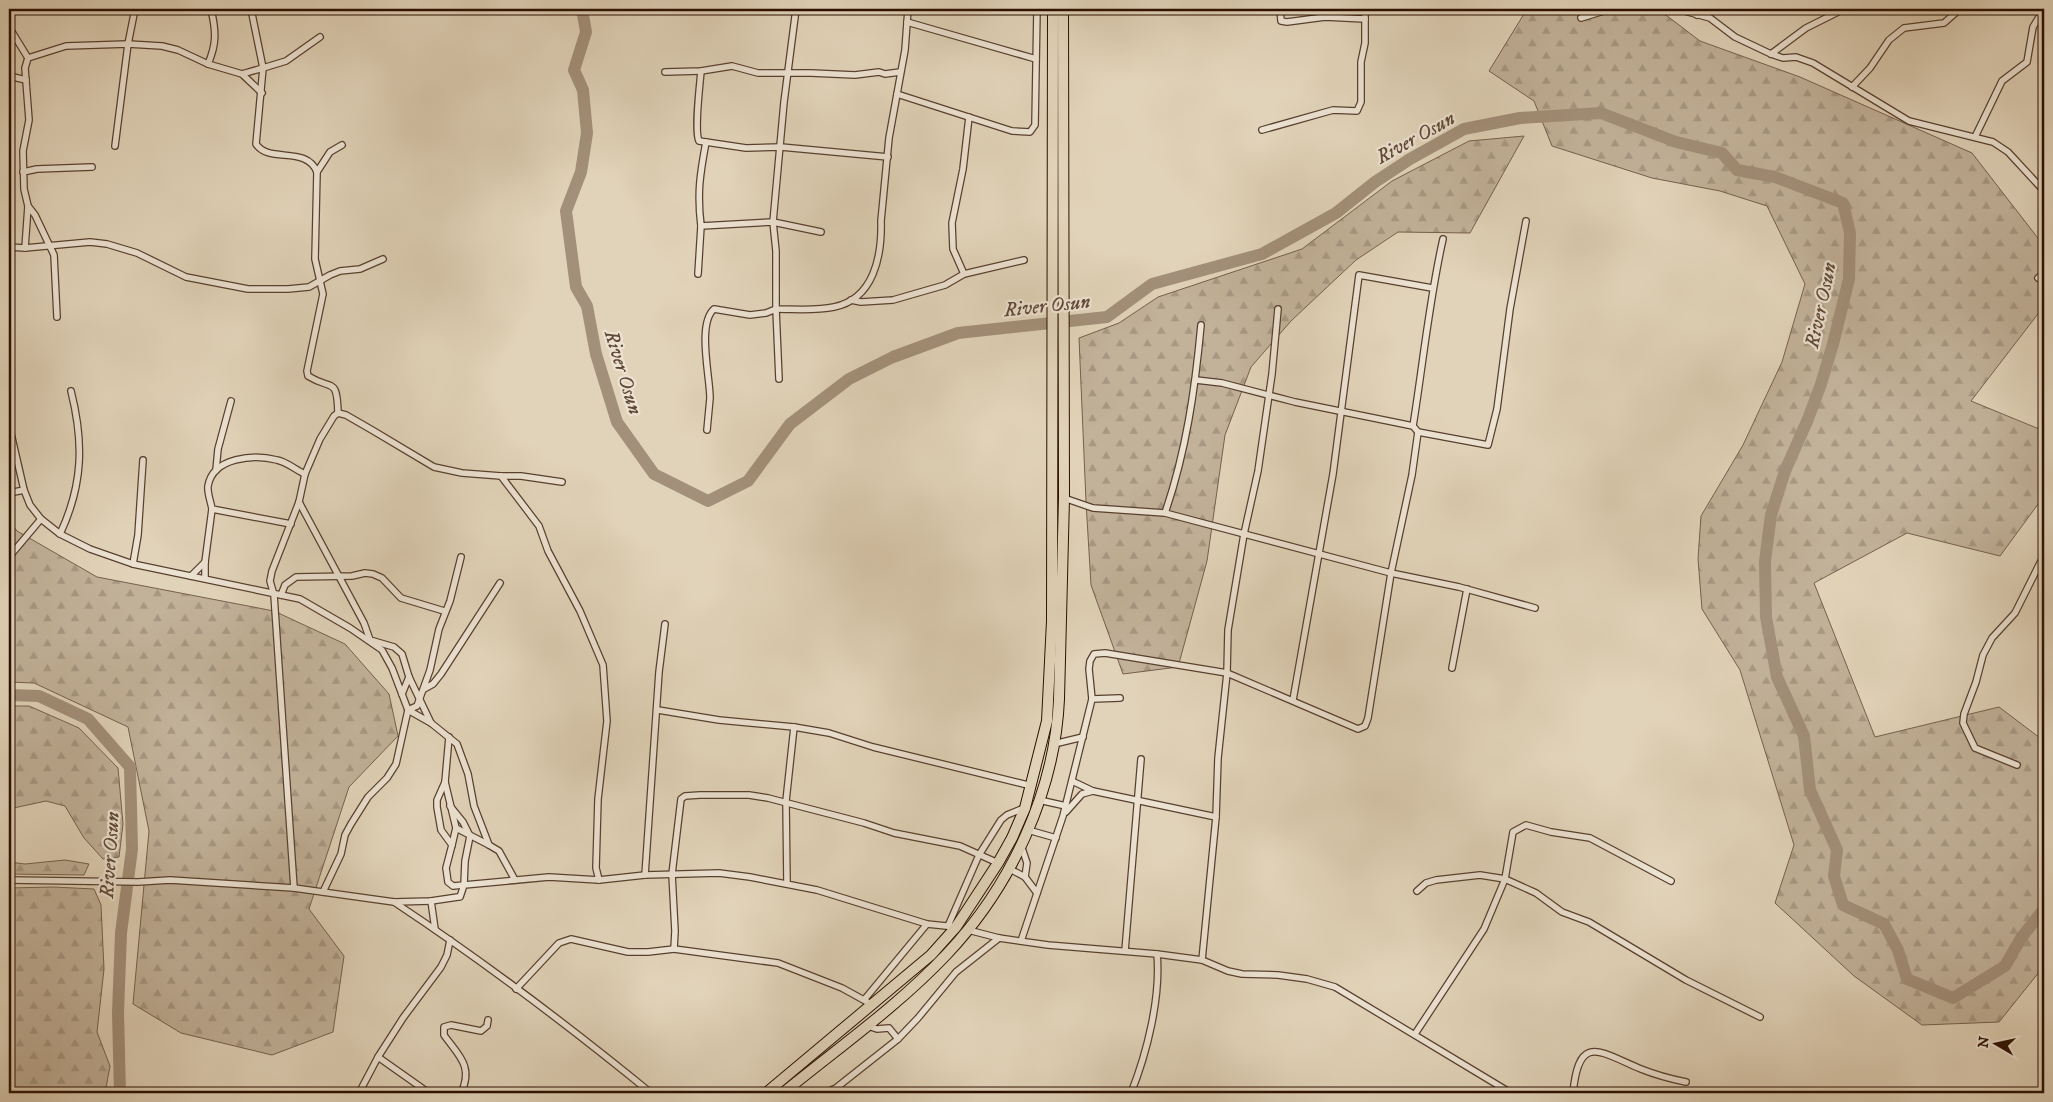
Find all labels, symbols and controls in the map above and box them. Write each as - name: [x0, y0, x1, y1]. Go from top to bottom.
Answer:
- water label: River Osun: [1371, 106, 1460, 171]
- water label: River Osun: [1800, 260, 1843, 351]
- water label: River Osun: [1002, 290, 1092, 324]
- water label: River Osun: [598, 326, 647, 418]
- water label: River Osun: [95, 811, 126, 900]
- north arrow: [1970, 1020, 2020, 1070]
- text: N: [1974, 1035, 1994, 1049]

